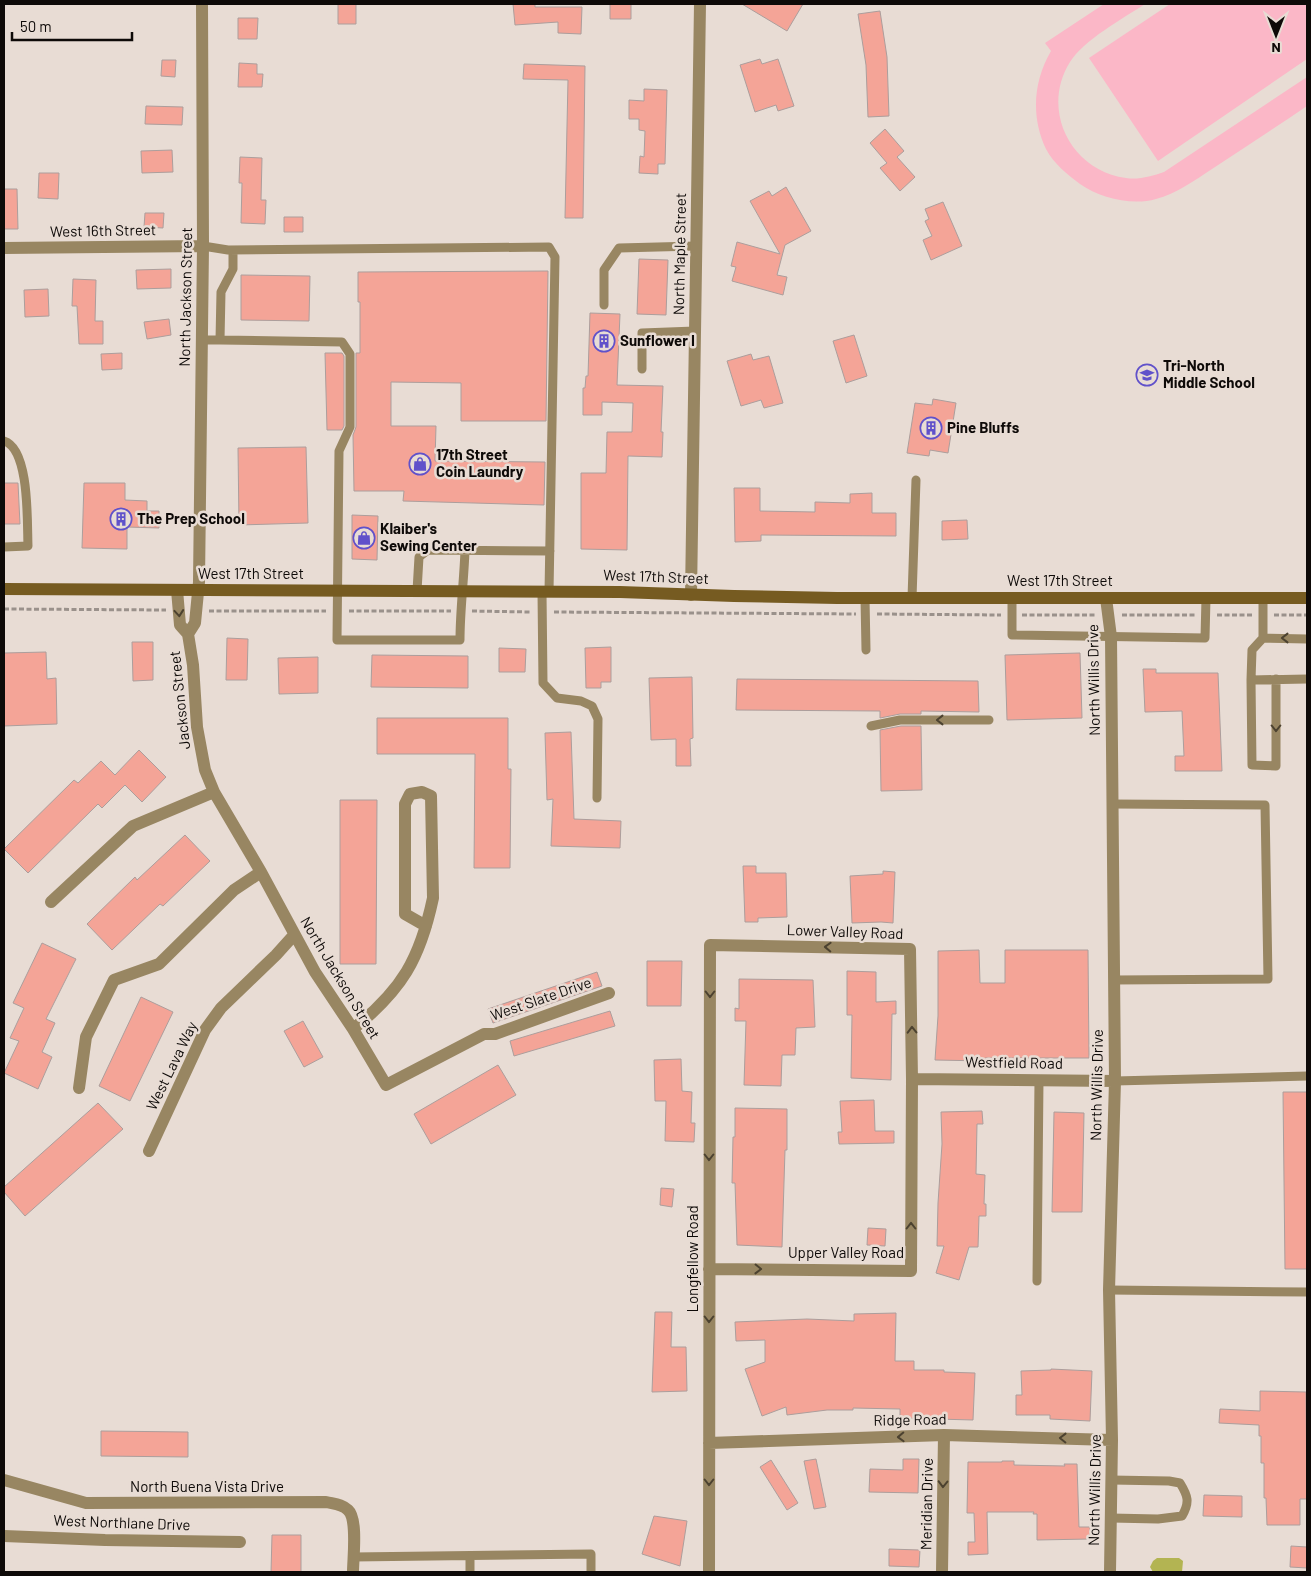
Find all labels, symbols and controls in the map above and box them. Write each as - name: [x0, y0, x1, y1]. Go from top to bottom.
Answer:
- scale bar: [12, 10, 132, 42]
- north arrow: [1251, 10, 1301, 60]
- text: 50 m: [20, 17, 52, 35]
- text: N: [1271, 40, 1281, 57]
- street label: North Maple Street: [669, 193, 689, 315]
- street label: West 16th Street: [50, 220, 156, 240]
- street label: North Jackson Street: [175, 227, 195, 367]
- building icon: Sunflower I: [592, 329, 616, 353]
- place label: Sunflower I: [620, 331, 695, 349]
- place label: Tri-North Middle School: [1163, 356, 1255, 391]
- school or university icon: Tri-North Middle School: [1135, 363, 1159, 387]
- building icon: Pine Bluffs: [919, 416, 943, 440]
- place label: Pine Bluffs: [947, 418, 1020, 436]
- place label: 17th Street Coin Laundry: [436, 445, 524, 480]
- shop icon: 17th Street Coin Laundry: [408, 452, 432, 476]
- building icon: The Prep School: [109, 507, 133, 531]
- place label: The Prep School: [137, 509, 245, 527]
- place label: Klaiber's Sewing Center: [380, 519, 477, 554]
- shop icon: Klaiber's Sewing Center: [352, 526, 376, 550]
- street label: West 17th Street: [198, 564, 304, 582]
- street label: West 17th Street: [603, 565, 709, 587]
- street label: West 17th Street: [1007, 571, 1113, 589]
- one-way arrow: [173, 610, 184, 618]
- street label: North Willis Drive: [1083, 624, 1103, 736]
- one-way arrow: [1281, 633, 1288, 643]
- street label: Jackson Street: [165, 650, 193, 750]
- one-way arrow: [936, 715, 944, 725]
- one-way arrow: [1271, 724, 1281, 732]
- street label: North Jackson Street: [297, 913, 385, 1042]
- street label: Lower Valley Road: [786, 920, 904, 942]
- one-way arrow: [824, 942, 832, 952]
- street label: West Slate Drive: [488, 972, 593, 1024]
- one-way arrow: [705, 990, 715, 998]
- street label: West Lava Way: [142, 1018, 200, 1113]
- one-way arrow: [906, 1026, 917, 1034]
- street label: North Willis Drive: [1086, 1029, 1106, 1141]
- street label: Westfield Road: [965, 1052, 1063, 1072]
- one-way arrow: [704, 1153, 714, 1161]
- street label: Longfellow Road: [683, 1205, 701, 1313]
- one-way arrow: [906, 1222, 916, 1230]
- street label: Upper Valley Road: [788, 1243, 904, 1261]
- one-way arrow: [754, 1264, 762, 1274]
- one-way arrow: [704, 1316, 714, 1323]
- street label: Ridge Road: [873, 1409, 947, 1429]
- one-way arrow: [896, 1431, 904, 1442]
- one-way arrow: [1059, 1433, 1066, 1443]
- street label: North Willis Drive: [1084, 1434, 1104, 1546]
- street label: Meridian Drive: [916, 1458, 936, 1550]
- street label: North Buena Vista Drive: [130, 1477, 284, 1495]
- one-way arrow: [704, 1478, 714, 1486]
- one-way arrow: [938, 1480, 948, 1488]
- street label: West Northlane Drive: [53, 1511, 191, 1533]

